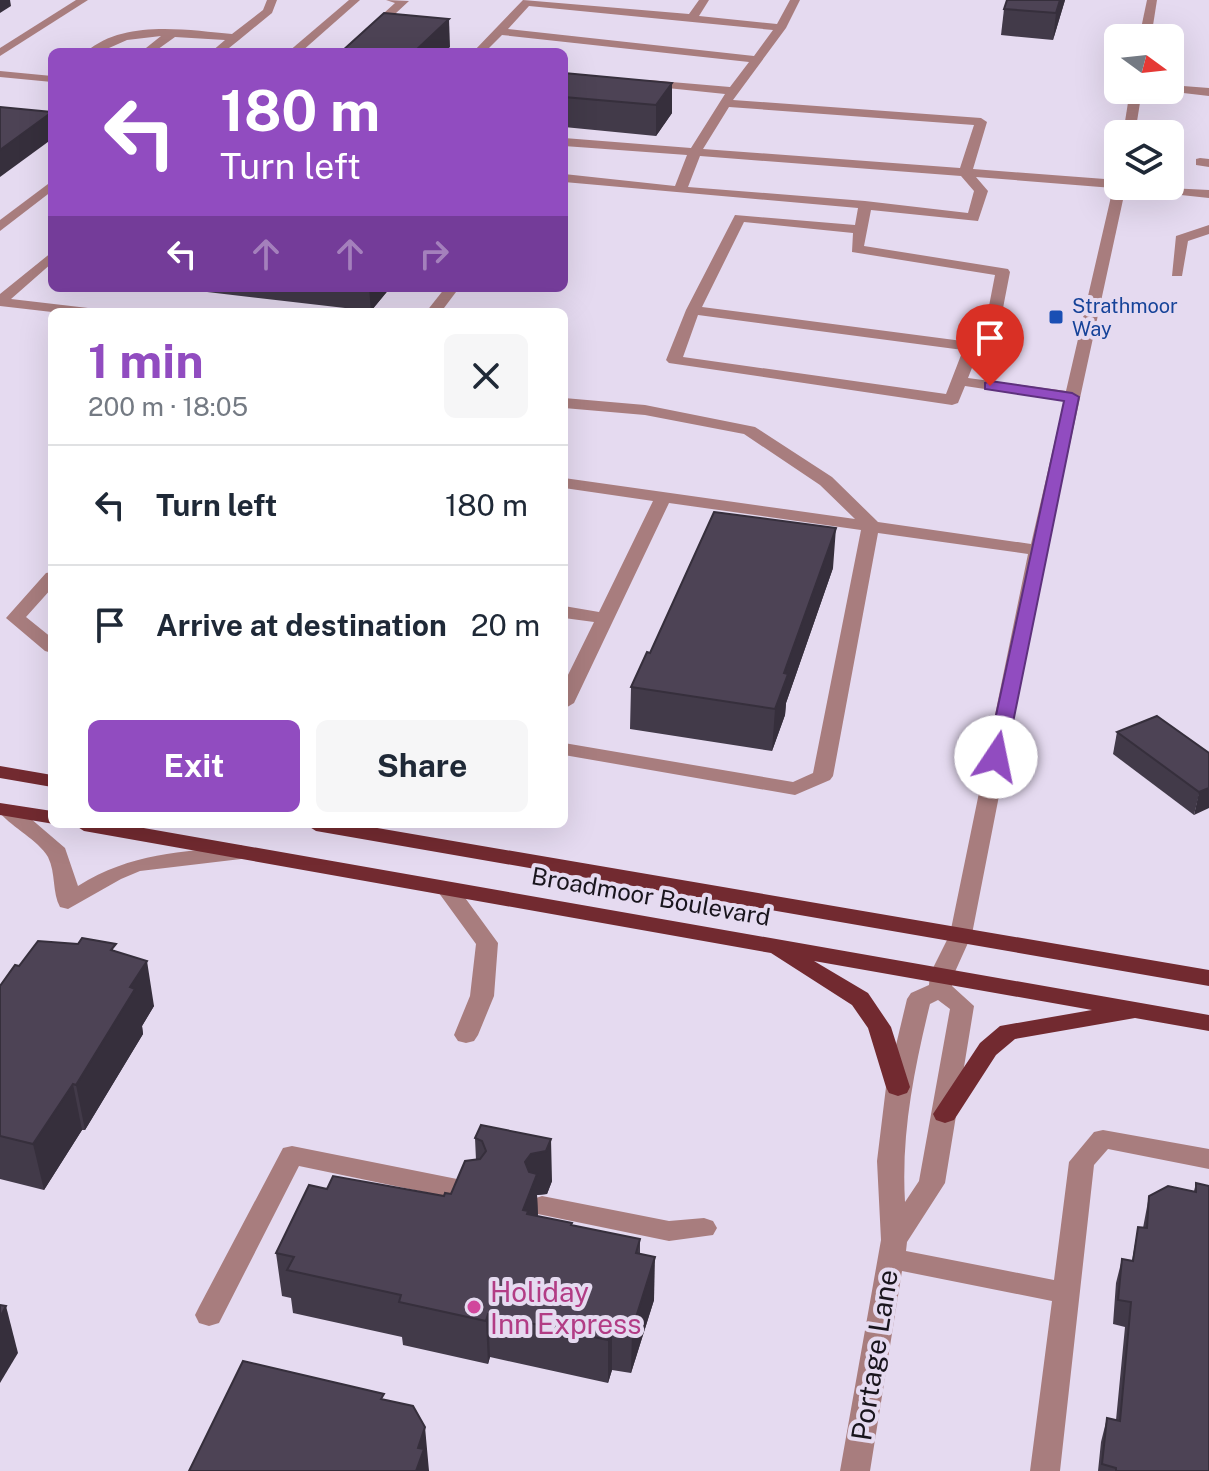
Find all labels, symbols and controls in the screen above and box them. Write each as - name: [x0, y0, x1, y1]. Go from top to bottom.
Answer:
- north arrow: [1104, 24, 1184, 104]
- map controls: [1104, 24, 1184, 200]
- text: 180 m: [220, 78, 380, 144]
- icon: left: [88, 80, 192, 184]
- button: layers: [1104, 120, 1184, 200]
- text: Turn left: [220, 145, 361, 187]
- icon: left: [160, 232, 204, 276]
- icon: ahead: [244, 232, 288, 276]
- icon: ahead: [328, 232, 372, 276]
- icon: right: [412, 232, 456, 276]
- place label: Strathmoor Way: [1072, 294, 1178, 341]
- pin: [956, 304, 1024, 386]
- marker: Strathmoor Way: [1047, 308, 1065, 326]
- icon: arrive: [968, 316, 1012, 360]
- text: 1 min: [88, 332, 204, 389]
- button: close: [444, 334, 528, 418]
- text: 200 m · 18:05: [88, 391, 248, 422]
- icon: left: [88, 483, 132, 527]
- text: Turn left: [156, 487, 277, 523]
- text: 180 m: [445, 487, 528, 523]
- icon: arrive: [88, 603, 132, 647]
- text: Arrive at destination: [156, 607, 447, 643]
- text: 20 m: [471, 607, 540, 643]
- position arrow: [954, 715, 1038, 799]
- button: Exit: [88, 720, 300, 812]
- button: Share: [316, 720, 528, 812]
- street label: Broadmoor Boulevard: [529, 861, 773, 931]
- street label: Portage Lane: [844, 1267, 904, 1443]
- place label: Holiday Inn Express: [490, 1275, 641, 1340]
- marker: Holiday Inn Express: [465, 1298, 483, 1316]

